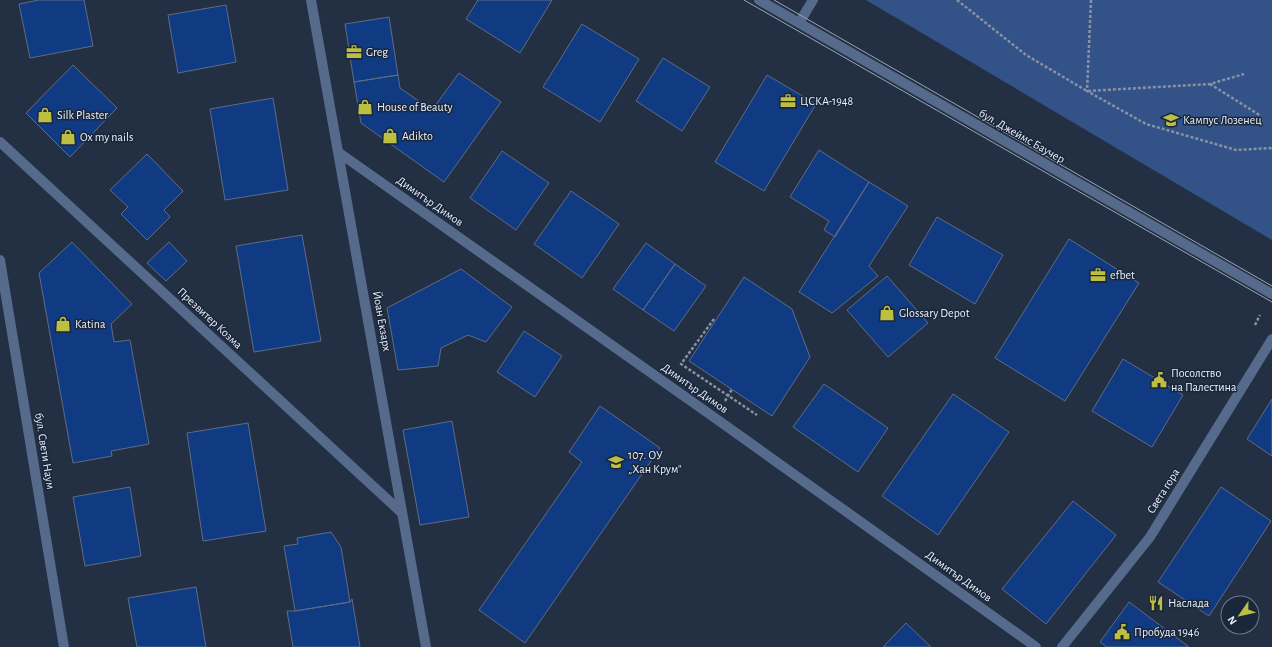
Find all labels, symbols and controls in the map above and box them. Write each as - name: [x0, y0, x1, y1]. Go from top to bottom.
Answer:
- office icon: Greg: [345, 43, 363, 61]
- place label: Greg: [366, 46, 388, 58]
- office icon: ЦСКА-1948: [779, 92, 797, 110]
- place label: ЦСКА-1948: [800, 95, 854, 107]
- shop icon: House of Beauty: [356, 98, 374, 116]
- place label: House of Beauty: [377, 101, 453, 114]
- shop icon: Silk Plaster: [36, 106, 54, 124]
- street label: бул. Джеймс Баучер: [977, 107, 1067, 166]
- place label: Silk Plaster: [57, 109, 108, 121]
- school or university icon: Кампус Лозенец: [1162, 111, 1180, 129]
- place label: Кампус Лозенец: [1183, 114, 1262, 127]
- shop icon: Adikto: [381, 127, 399, 145]
- shop icon: Ox my nails: [59, 128, 77, 146]
- place label: Adikto: [402, 130, 433, 142]
- place label: Ox my nails: [80, 131, 133, 144]
- street label: Димитър Димов: [395, 174, 466, 229]
- office icon: efbet: [1089, 266, 1107, 284]
- place label: efbet: [1110, 269, 1135, 281]
- street label: Презвитер Козма: [175, 285, 245, 351]
- street label: Йоан Екзарх: [371, 290, 394, 353]
- shop icon: Glossary Depot: [878, 304, 896, 322]
- place label: Glossary Depot: [899, 307, 970, 320]
- shop icon: Katina: [54, 315, 72, 333]
- place label: Katina: [75, 318, 106, 330]
- street label: Димитър Димов: [660, 361, 731, 416]
- place label: Посолство на Палестина: [1171, 367, 1237, 393]
- public building icon: Посолство на Палестина: [1150, 371, 1168, 389]
- street label: бул. Свети Наум: [32, 412, 57, 490]
- place label: 107. ОУ „Хан Крум“: [628, 449, 682, 476]
- school or university icon: 107. ОУ „Хан Крум“: [607, 453, 625, 471]
- street label: Света гора: [1144, 466, 1182, 516]
- street label: Димитър Димов: [924, 548, 994, 604]
- restaurant icon: Наслада: [1147, 594, 1165, 612]
- north arrow: [1220, 595, 1260, 635]
- place label: Наслада: [1168, 597, 1210, 609]
- text: N: [1225, 614, 1239, 627]
- public building icon: Пробуда 1946: [1113, 623, 1131, 641]
- place label: Пробуда 1946: [1134, 626, 1200, 639]

